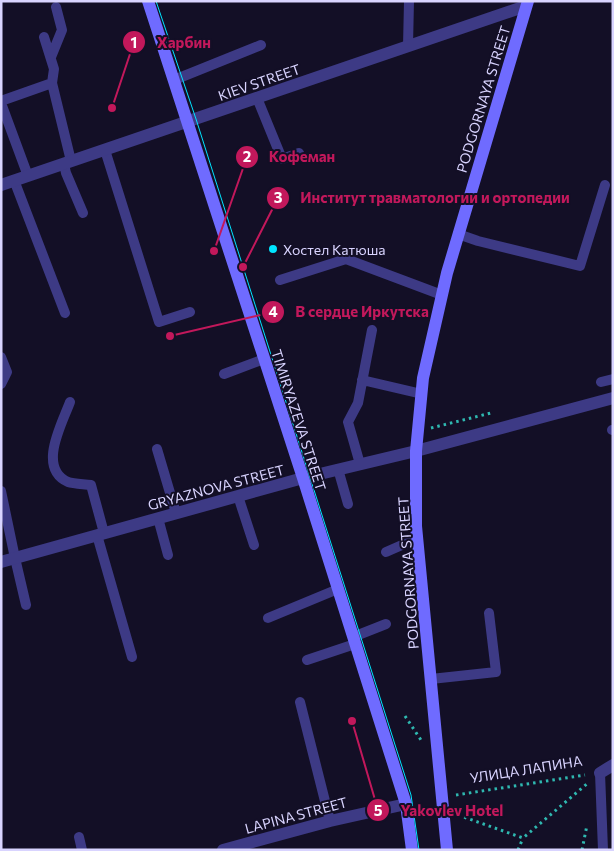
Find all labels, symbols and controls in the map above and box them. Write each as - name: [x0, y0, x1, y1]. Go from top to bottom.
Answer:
- street label: PODGORNAYA STREET: [453, 23, 513, 175]
- callout: Харбин: [122, 27, 221, 57]
- text: 1: [131, 33, 137, 51]
- text: Харбин: [157, 33, 211, 51]
- street label: KIEV STREET: [216, 60, 302, 104]
- callout: Кофеман: [234, 142, 346, 172]
- text: 2: [243, 147, 251, 165]
- text: Кофеман: [269, 147, 335, 165]
- callout: Институт травматологии и ортопедии: [266, 183, 580, 213]
- text: 3: [274, 188, 283, 206]
- text: Институт травматологии и ортопедии: [300, 188, 570, 206]
- place label: Хостел Катюша: [283, 241, 386, 258]
- marker: Хостел Катюша: [267, 243, 279, 255]
- callout: В сердце Иркутска: [261, 297, 439, 327]
- text: 4: [268, 302, 278, 320]
- text: В сердце Иркутска: [295, 302, 429, 320]
- street label: TIMIRYAZEVA STREET: [268, 347, 330, 493]
- street label: GRYAZNOVA STREET: [146, 461, 286, 513]
- street label: PODGORNAYA STREET: [394, 496, 422, 650]
- street label: УЛИЦА ЛАПИНА: [469, 752, 584, 786]
- street label: LAPINA STREET: [243, 793, 349, 837]
- callout: Yakovlev Hotel: [366, 795, 513, 825]
- text: 5: [374, 801, 383, 819]
- text: Yakovlev Hotel: [401, 801, 503, 819]

